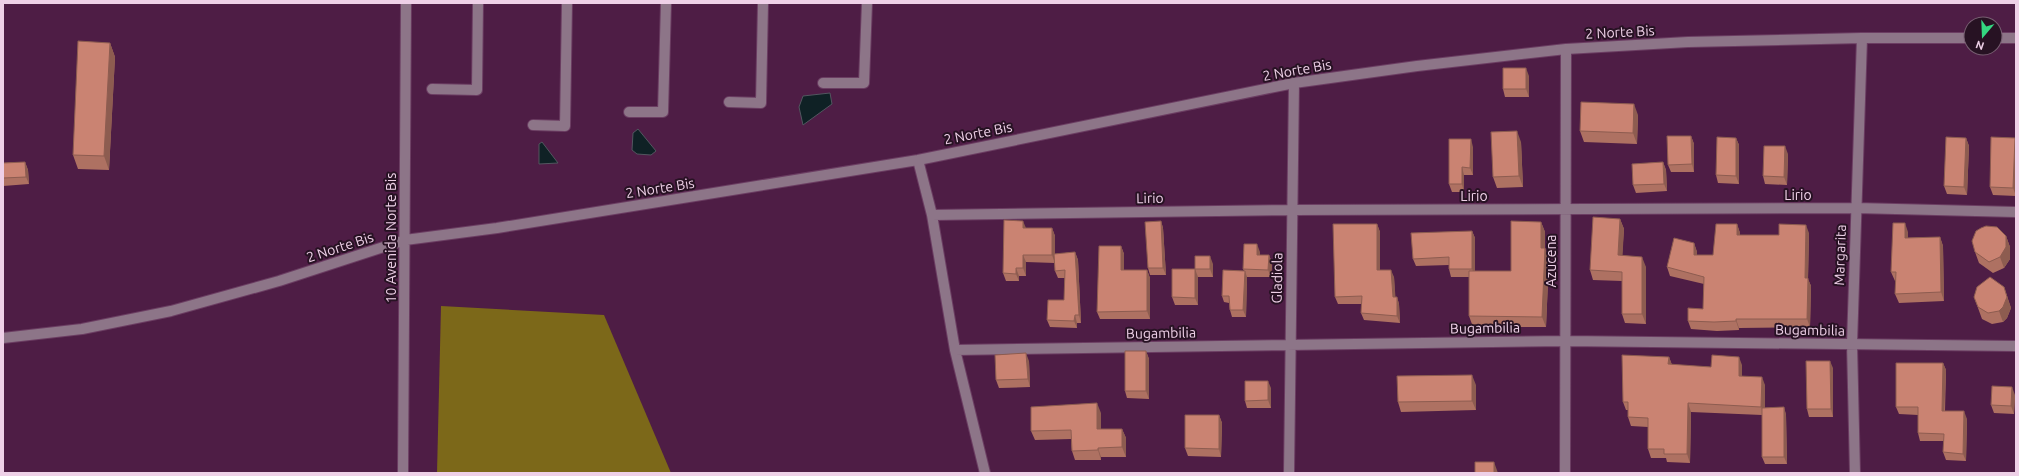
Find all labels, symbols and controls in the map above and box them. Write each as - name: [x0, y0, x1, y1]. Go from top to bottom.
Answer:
- north arrow: [1963, 16, 2003, 56]
- street label: 2 Norte Bis: [1585, 22, 1655, 42]
- text: N: [1974, 38, 1986, 52]
- street label: 2 Norte Bis: [1261, 56, 1333, 84]
- street label: 2 Norte Bis: [942, 119, 1014, 147]
- street label: 10 Avenida Norte Bis: [383, 173, 399, 303]
- street label: 2 Norte Bis: [624, 175, 696, 201]
- street label: Lirio: [1784, 187, 1812, 203]
- street label: Lirio: [1460, 188, 1488, 204]
- street label: Lirio: [1136, 190, 1164, 206]
- street label: Margarita: [1831, 224, 1849, 286]
- street label: 2 Norte Bis: [305, 229, 375, 265]
- street label: Azucena: [1543, 234, 1559, 288]
- street label: Gladiola: [1269, 252, 1285, 304]
- street label: Bugambilia: [1450, 319, 1520, 337]
- street label: Bugambilia: [1775, 321, 1845, 339]
- street label: Bugambilia: [1126, 324, 1196, 342]

